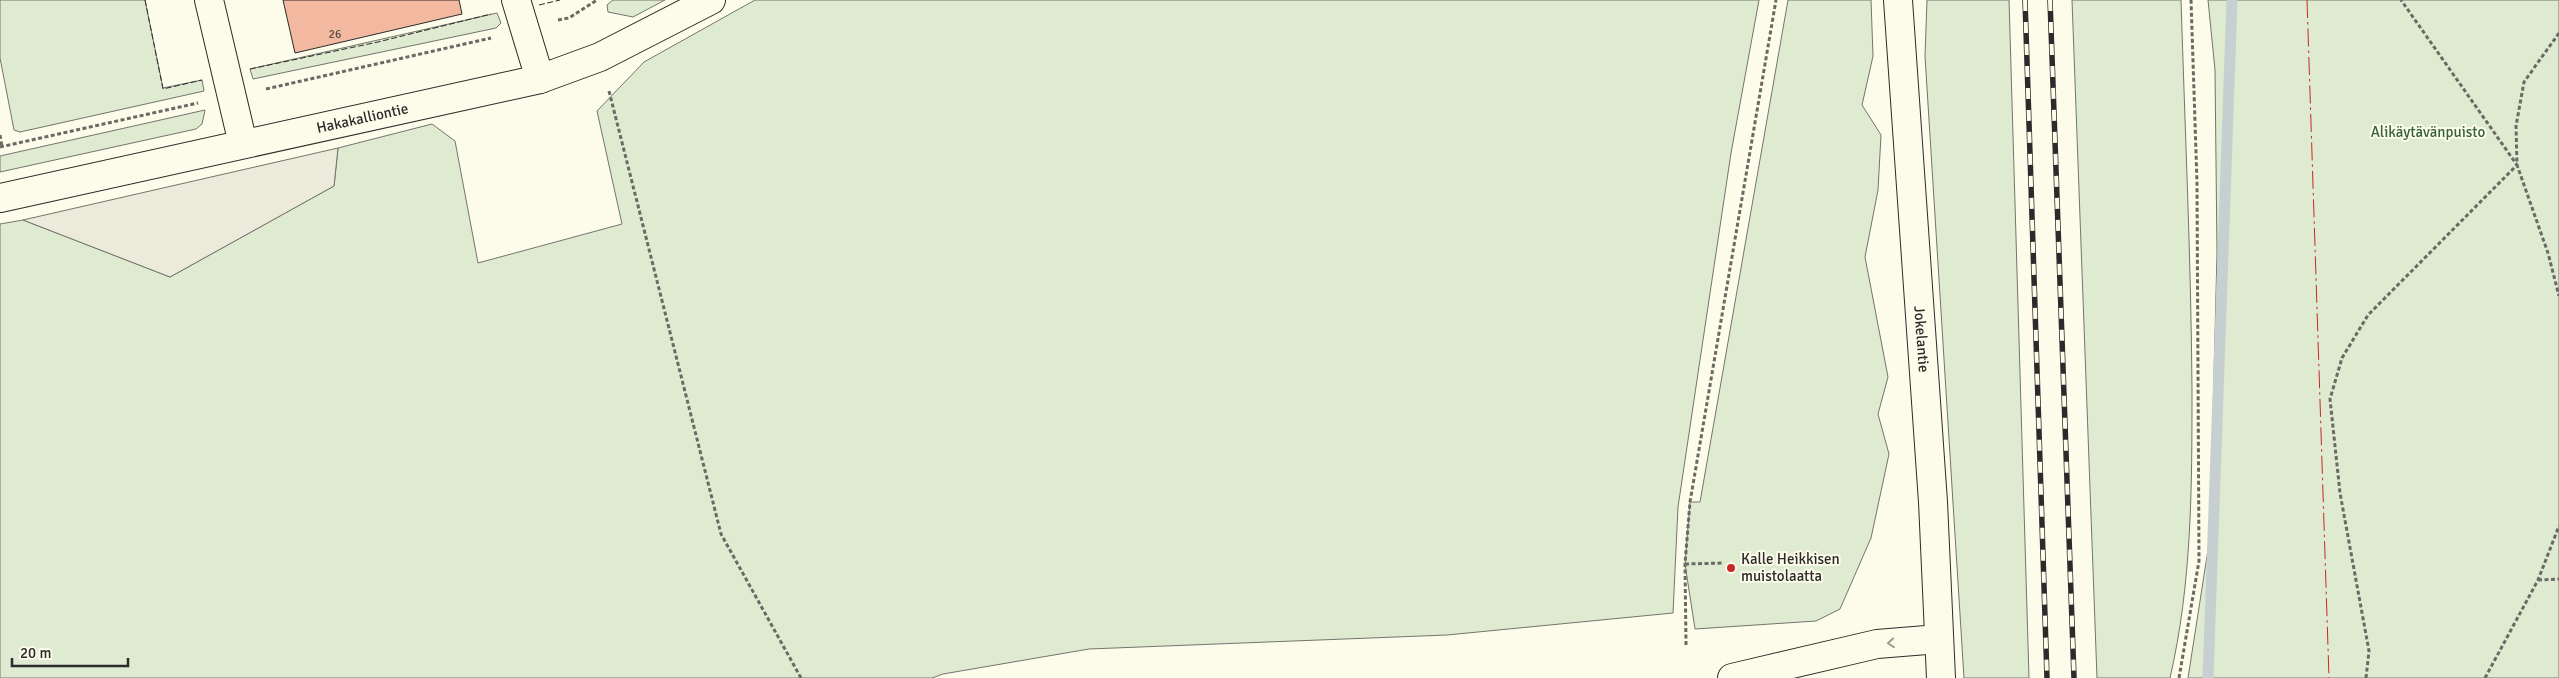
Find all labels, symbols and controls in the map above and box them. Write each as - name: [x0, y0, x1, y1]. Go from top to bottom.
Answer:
- house number: 26: [329, 27, 341, 42]
- street label: Hakakalliontie: [315, 99, 410, 137]
- park label: Alikäytävänpuisto: [2371, 123, 2485, 141]
- street label: Jokelantie: [1910, 305, 1933, 373]
- place label: Kalle Heikkisen muistolaatta: [1741, 550, 1840, 585]
- marker: Kalle Heikkisen muistolaatta: [1725, 562, 1737, 574]
- scale bar: [12, 636, 129, 668]
- one-way arrow: [1886, 638, 1894, 649]
- text: 20 m: [20, 644, 51, 662]

